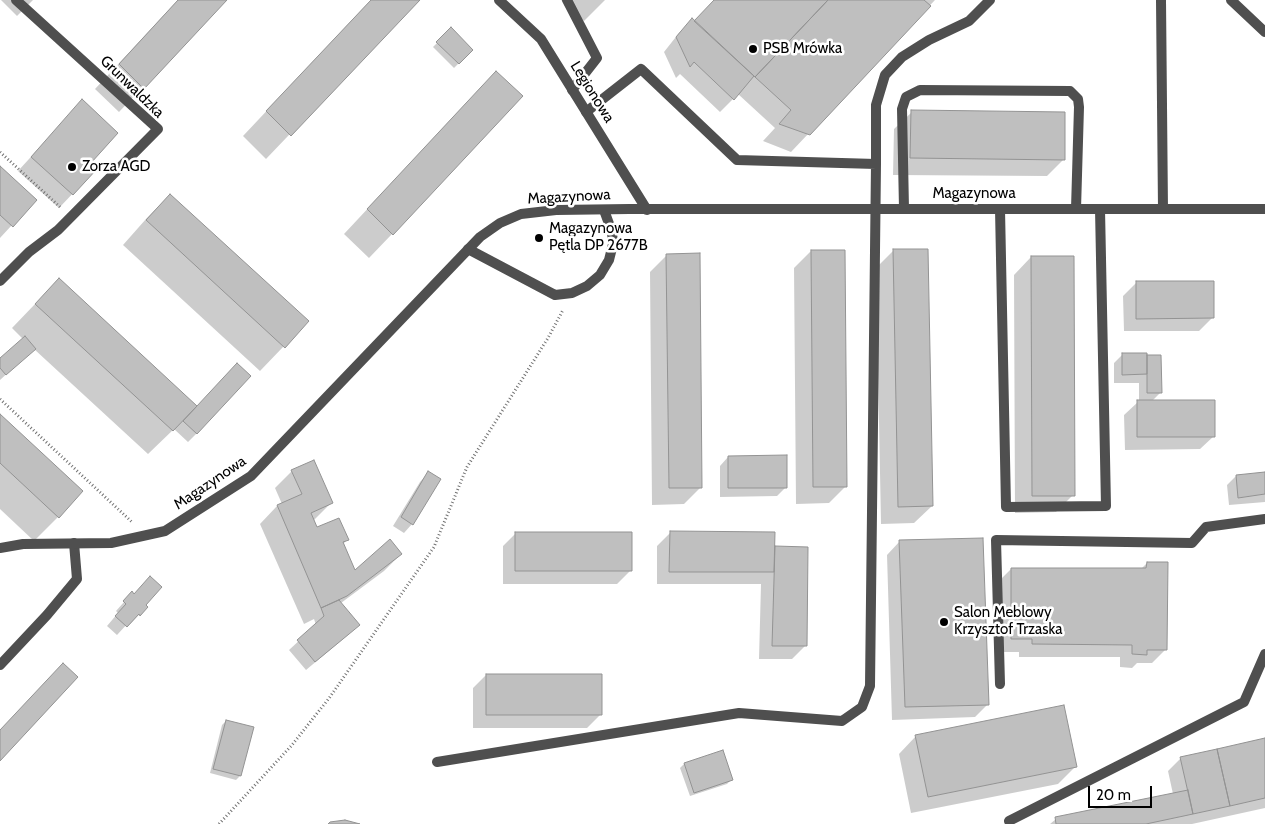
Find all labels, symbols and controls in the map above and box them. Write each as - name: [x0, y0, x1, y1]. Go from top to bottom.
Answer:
- place label: PSB Mrówka: [763, 40, 842, 58]
- marker: PSB Mrówka: [747, 43, 759, 55]
- street label: Grunwaldzka: [96, 52, 168, 122]
- street label: Legionowa: [566, 58, 618, 126]
- place label: Zorza AGD: [82, 158, 150, 176]
- marker: Zorza AGD: [66, 161, 78, 173]
- street label: Magazynowa: [932, 185, 1016, 203]
- street label: Magazynowa: [527, 186, 611, 208]
- place label: Magazynowa Pętla DP 2677B: [549, 220, 648, 255]
- marker: Magazynowa Pętla DP 2677B: [533, 232, 545, 244]
- street label: Magazynowa: [170, 452, 250, 514]
- place label: Salon Meblowy Krzysztof Trzaska: [954, 604, 1062, 639]
- marker: Salon Meblowy Krzysztof Trzaska: [938, 616, 950, 628]
- scale bar: [1090, 776, 1154, 808]
- text: 20 m: [1096, 786, 1131, 804]

